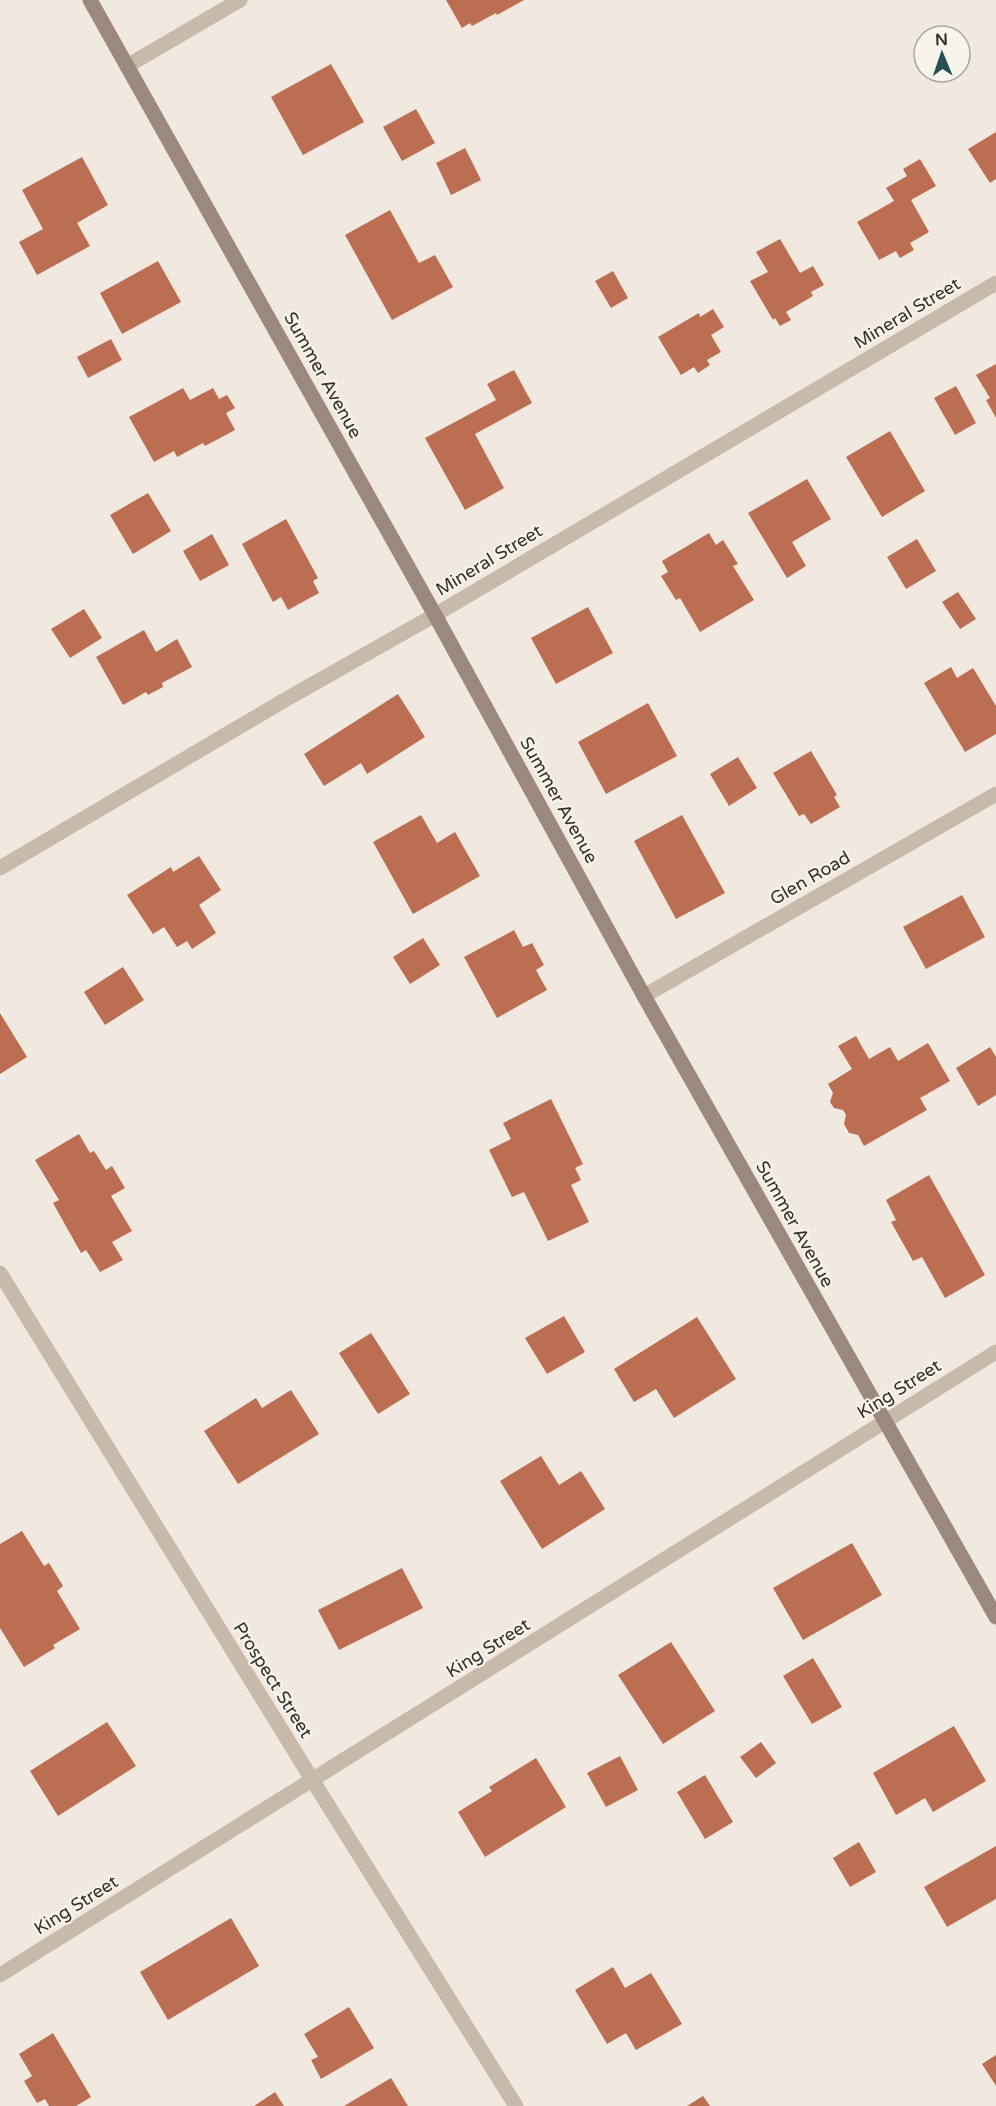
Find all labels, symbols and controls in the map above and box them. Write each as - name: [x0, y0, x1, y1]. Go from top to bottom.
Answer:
- north arrow: [912, 24, 972, 84]
- text: N: [935, 30, 948, 50]
- street label: Mineral Street: [850, 272, 964, 353]
- street label: Summer Avenue: [279, 308, 367, 442]
- street label: Mineral Street: [432, 519, 546, 600]
- street label: Summer Avenue: [515, 733, 603, 867]
- street label: Glen Road: [766, 846, 854, 910]
- street label: Summer Avenue: [751, 1157, 839, 1291]
- street label: King Street: [853, 1354, 945, 1423]
- street label: King Street: [442, 1613, 534, 1682]
- street label: Prospect Street: [229, 1618, 317, 1742]
- street label: King Street: [30, 1870, 122, 1939]

